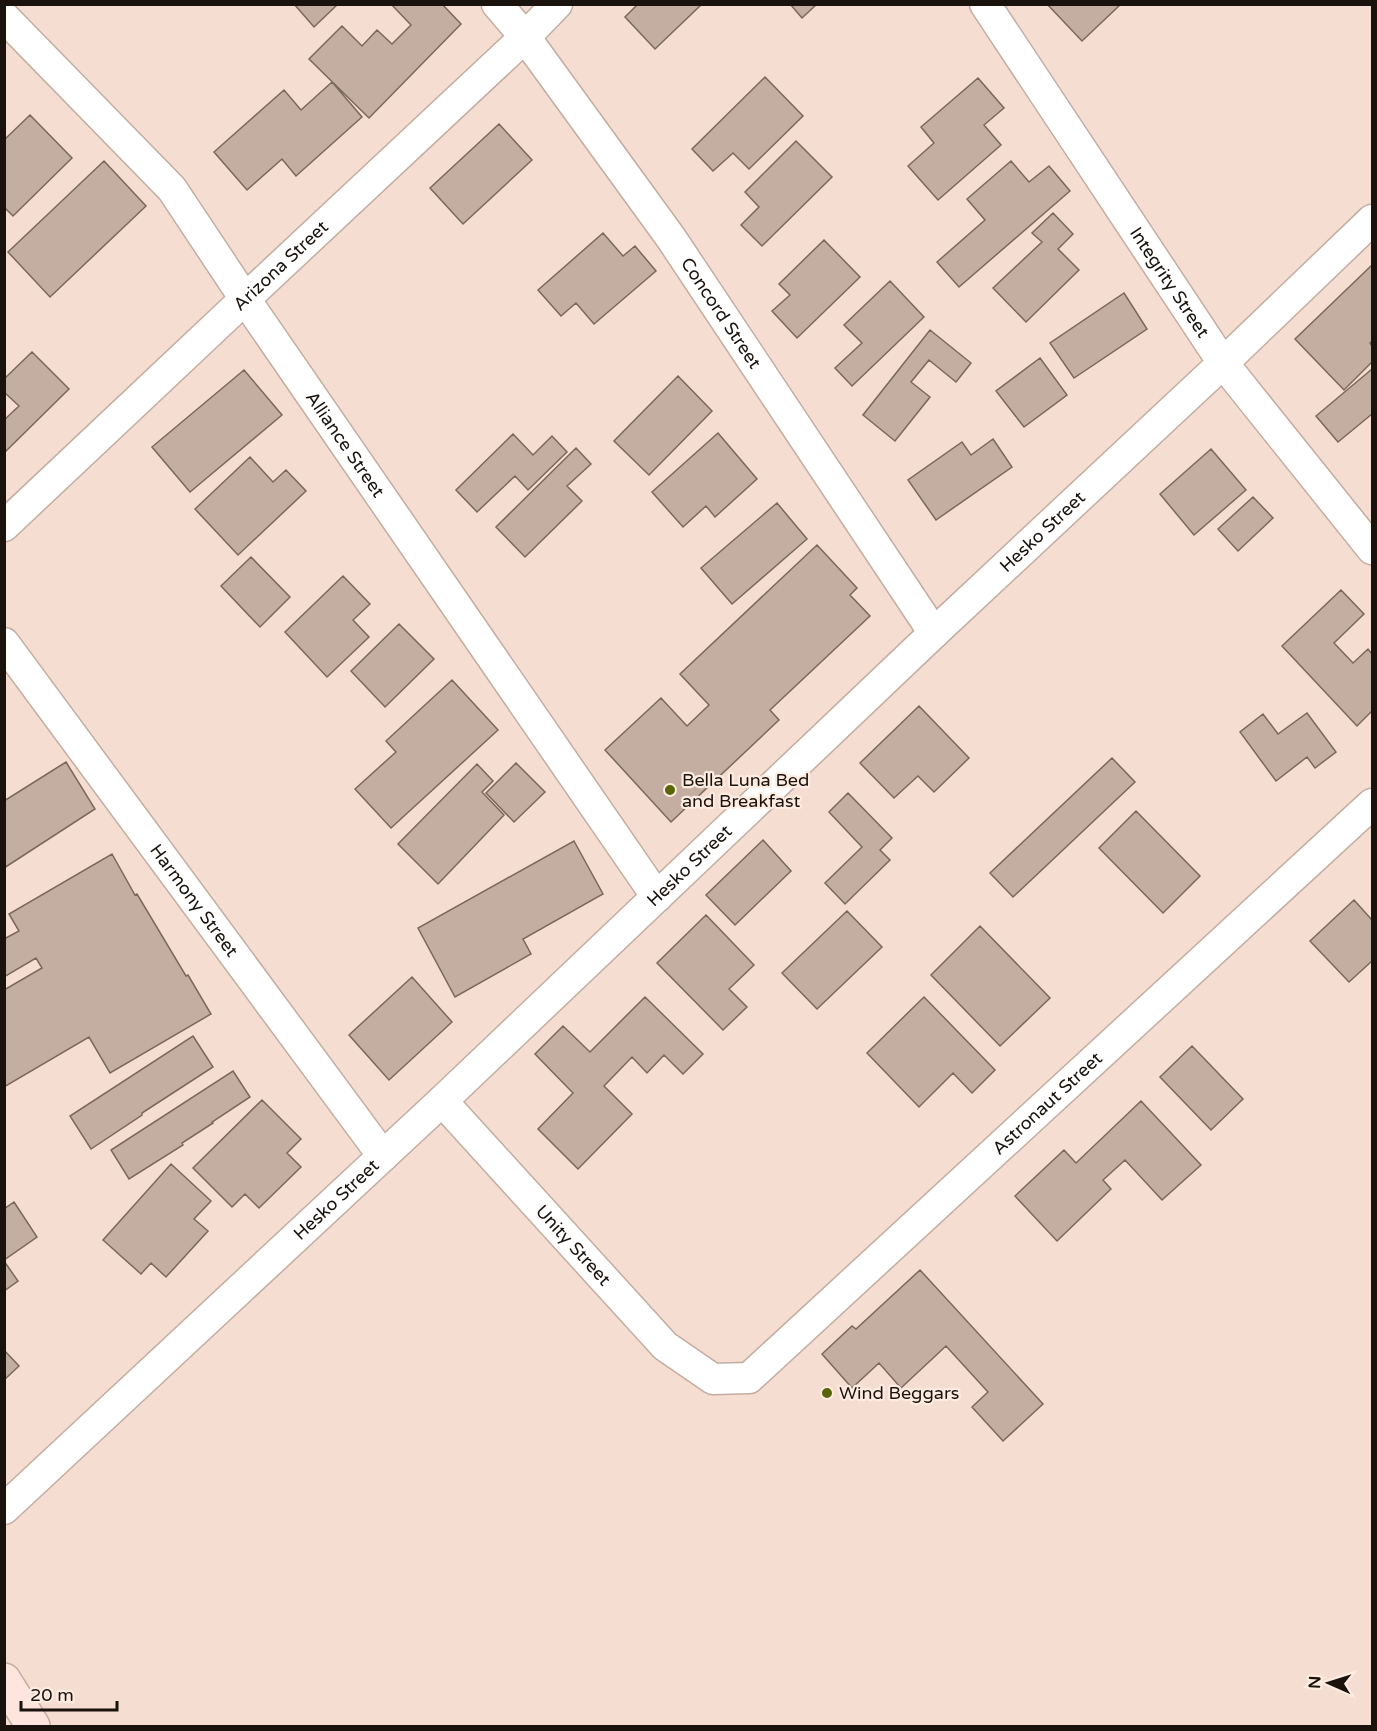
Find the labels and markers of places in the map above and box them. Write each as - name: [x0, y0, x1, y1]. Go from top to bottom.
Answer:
- place label: Bella Luna Bed and Breakfast: [682, 769, 809, 812]
- marker: Bella Luna Bed and Breakfast: [663, 783, 677, 797]
- place label: Wind Beggars: [839, 1382, 959, 1404]
- marker: Wind Beggars: [820, 1386, 834, 1400]

